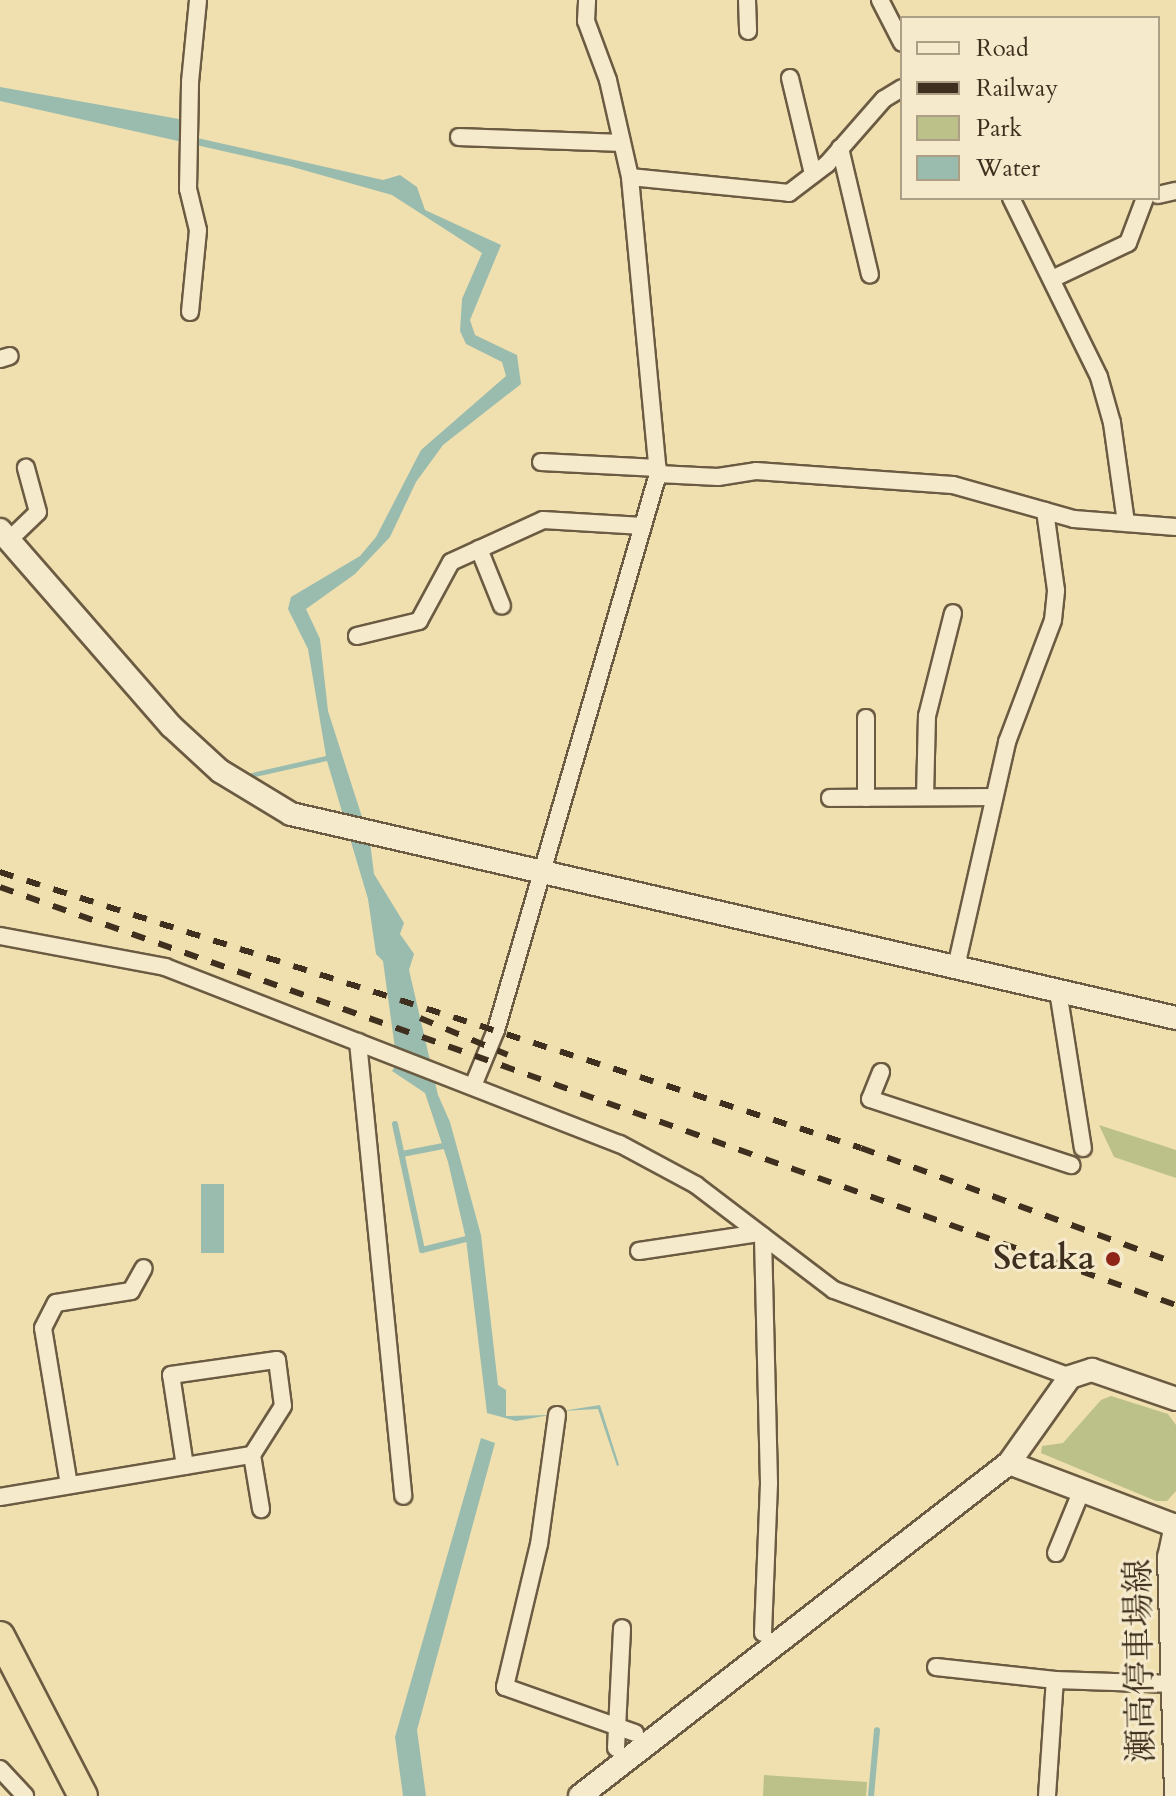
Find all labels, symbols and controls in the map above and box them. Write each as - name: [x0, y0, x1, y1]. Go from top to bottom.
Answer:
- legend: [900, 16, 1160, 200]
- text: Road: [976, 32, 1029, 65]
- text: Railway: [976, 72, 1058, 105]
- text: Park: [976, 112, 1022, 145]
- text: Water: [976, 152, 1040, 185]
- place label: Setaka: [993, 1239, 1095, 1279]
- marker: Setaka: [1102, 1248, 1124, 1270]
- street label: 瀬高停車場線: [1118, 1559, 1162, 1763]

